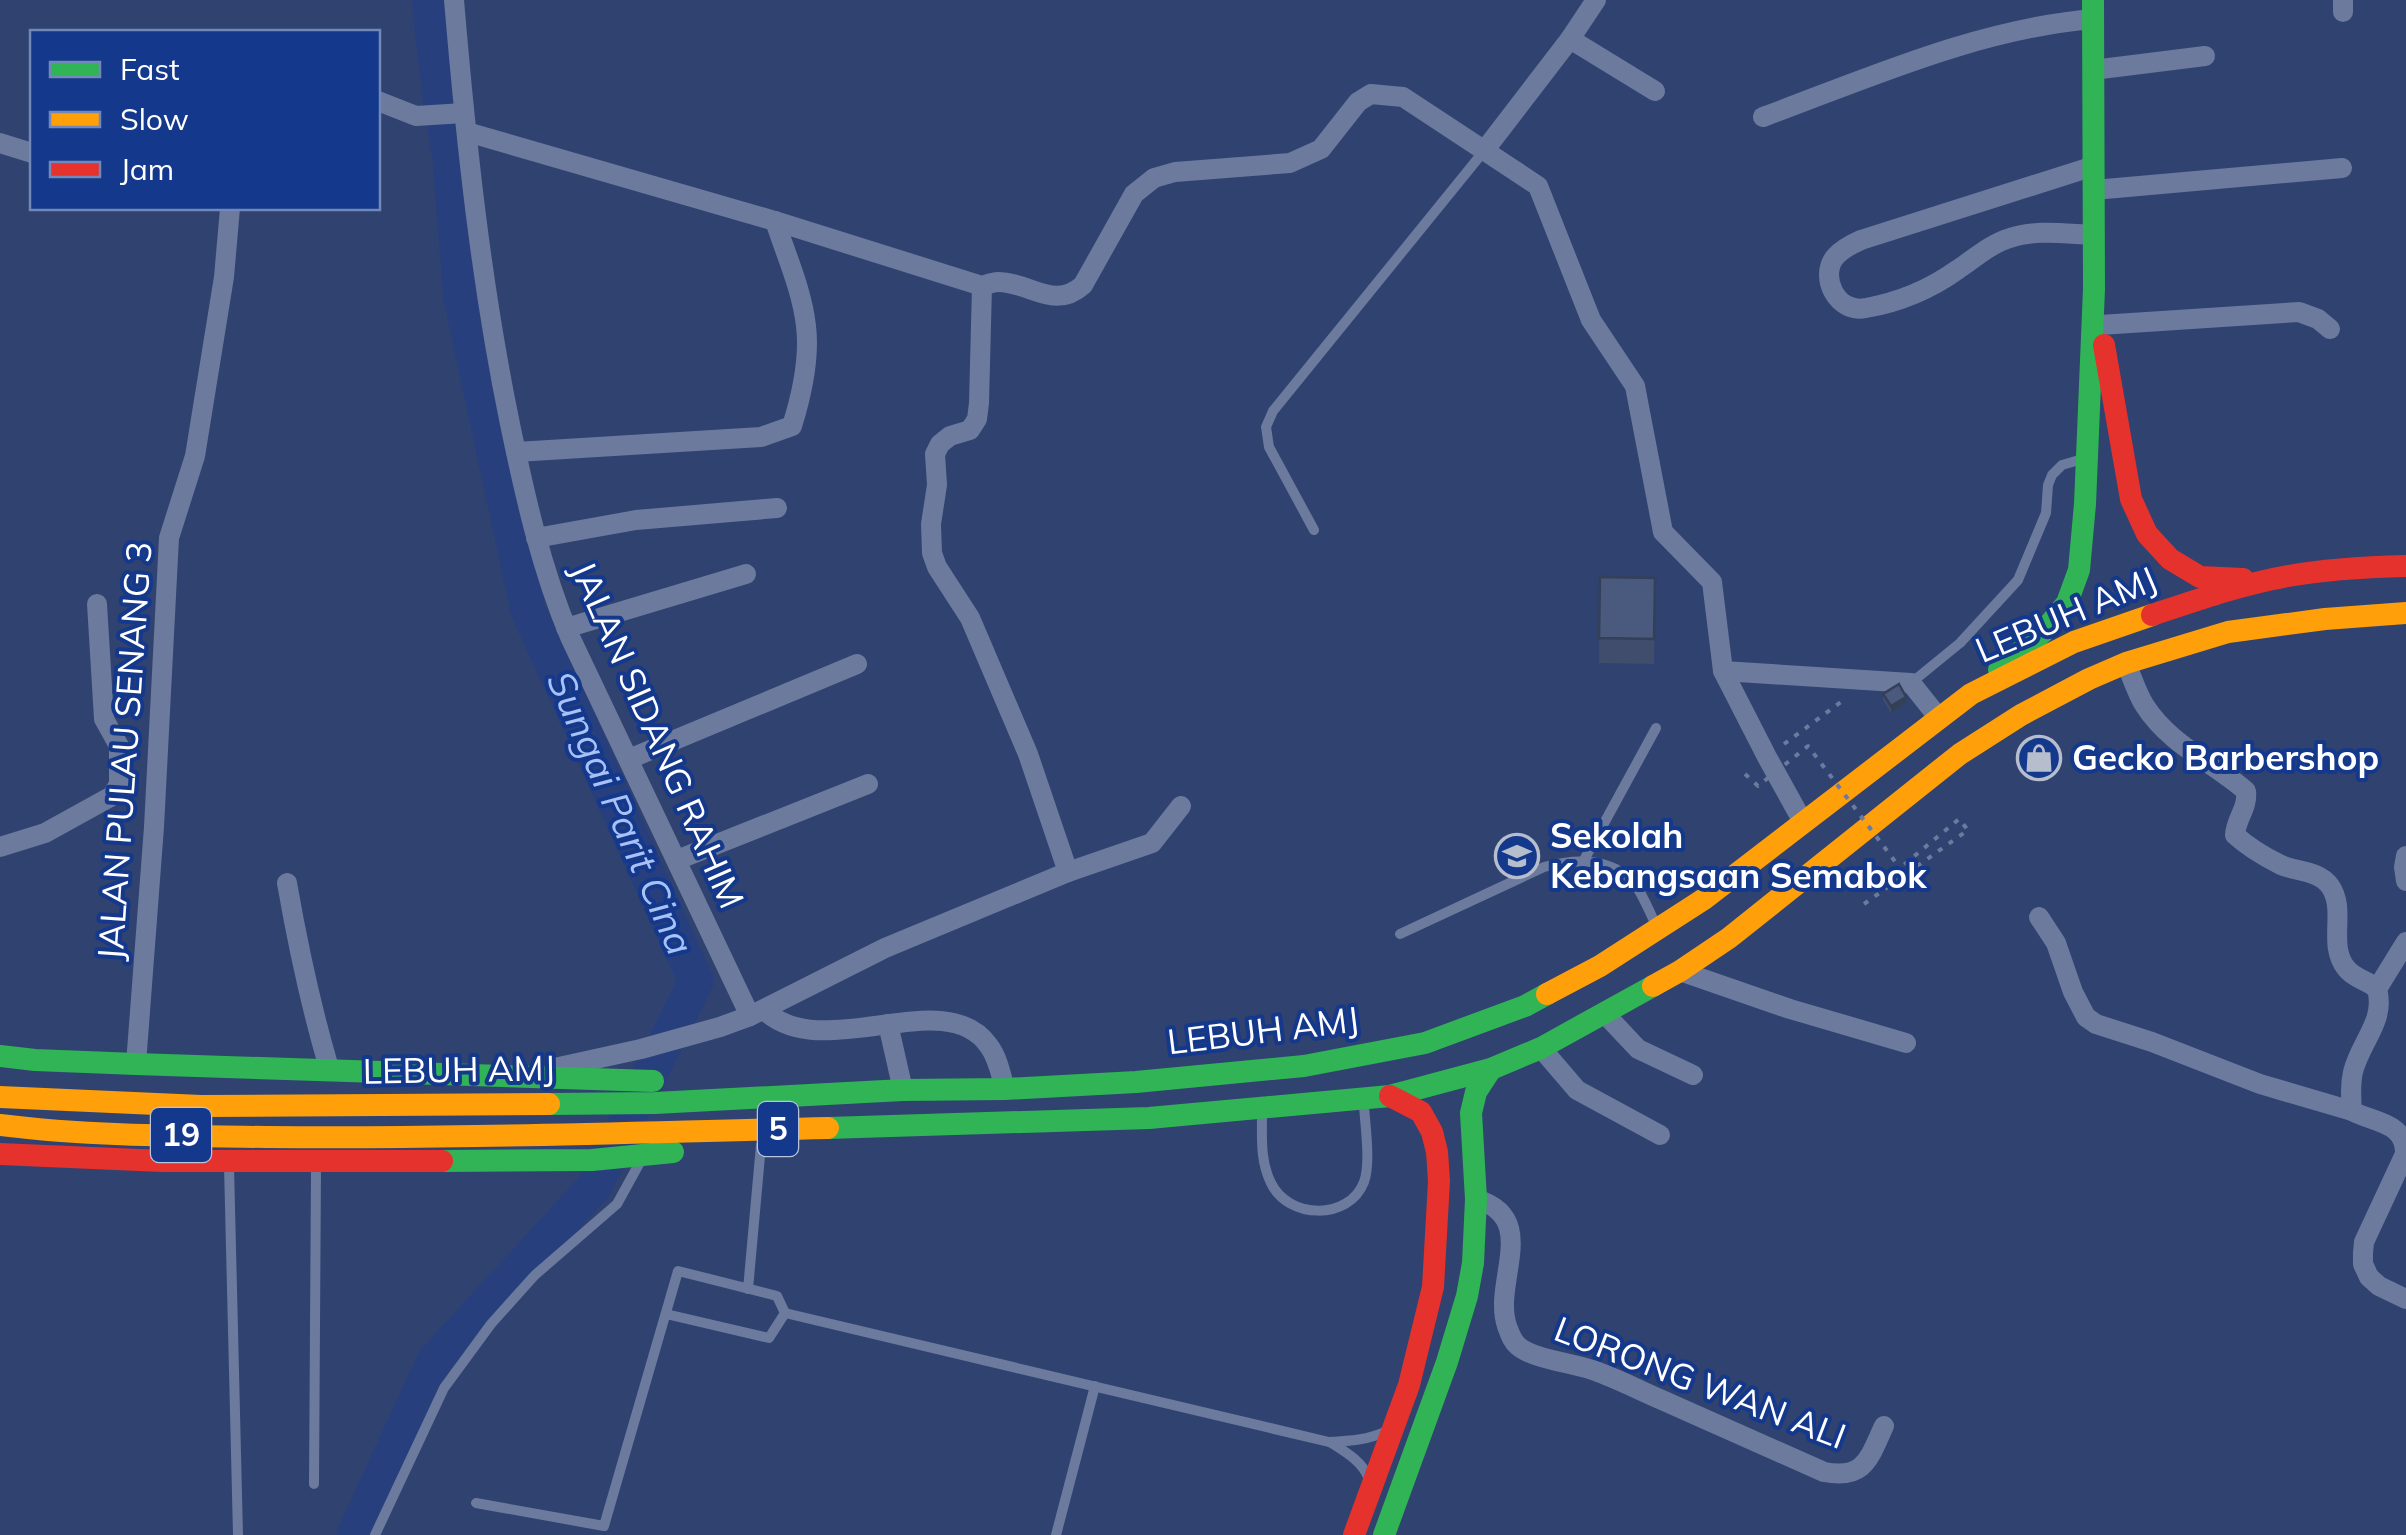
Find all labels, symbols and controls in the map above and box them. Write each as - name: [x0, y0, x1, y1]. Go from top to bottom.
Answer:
- legend: [30, 30, 380, 210]
- text: Fast: [120, 50, 180, 88]
- text: Slow: [120, 100, 189, 138]
- text: Jam: [120, 150, 174, 188]
- street label: JALAN PULAU SENANG 3: [87, 540, 161, 962]
- street label: JALAN SIDANG RAHIM: [562, 554, 754, 915]
- street label: LEBUH AMJ: [1969, 556, 2163, 672]
- water label: Sungai Parit Cina: [537, 663, 705, 962]
- shop icon: Gecko Barbershop: [2016, 735, 2062, 781]
- place label: Gecko Barbershop: [2072, 735, 2379, 779]
- place label: Sekolah Kebangsaan Semabok: [1550, 813, 1927, 897]
- school or university icon: Sekolah Kebangsaan Semabok: [1494, 833, 1540, 879]
- street label: LEBUH AMJ: [1165, 996, 1361, 1064]
- street label: LEBUH AMJ: [362, 1045, 555, 1093]
- road number: 5: [758, 1102, 798, 1156]
- road number: 19: [151, 1108, 211, 1162]
- street label: LORONG WAN ALI: [1548, 1306, 1852, 1458]

